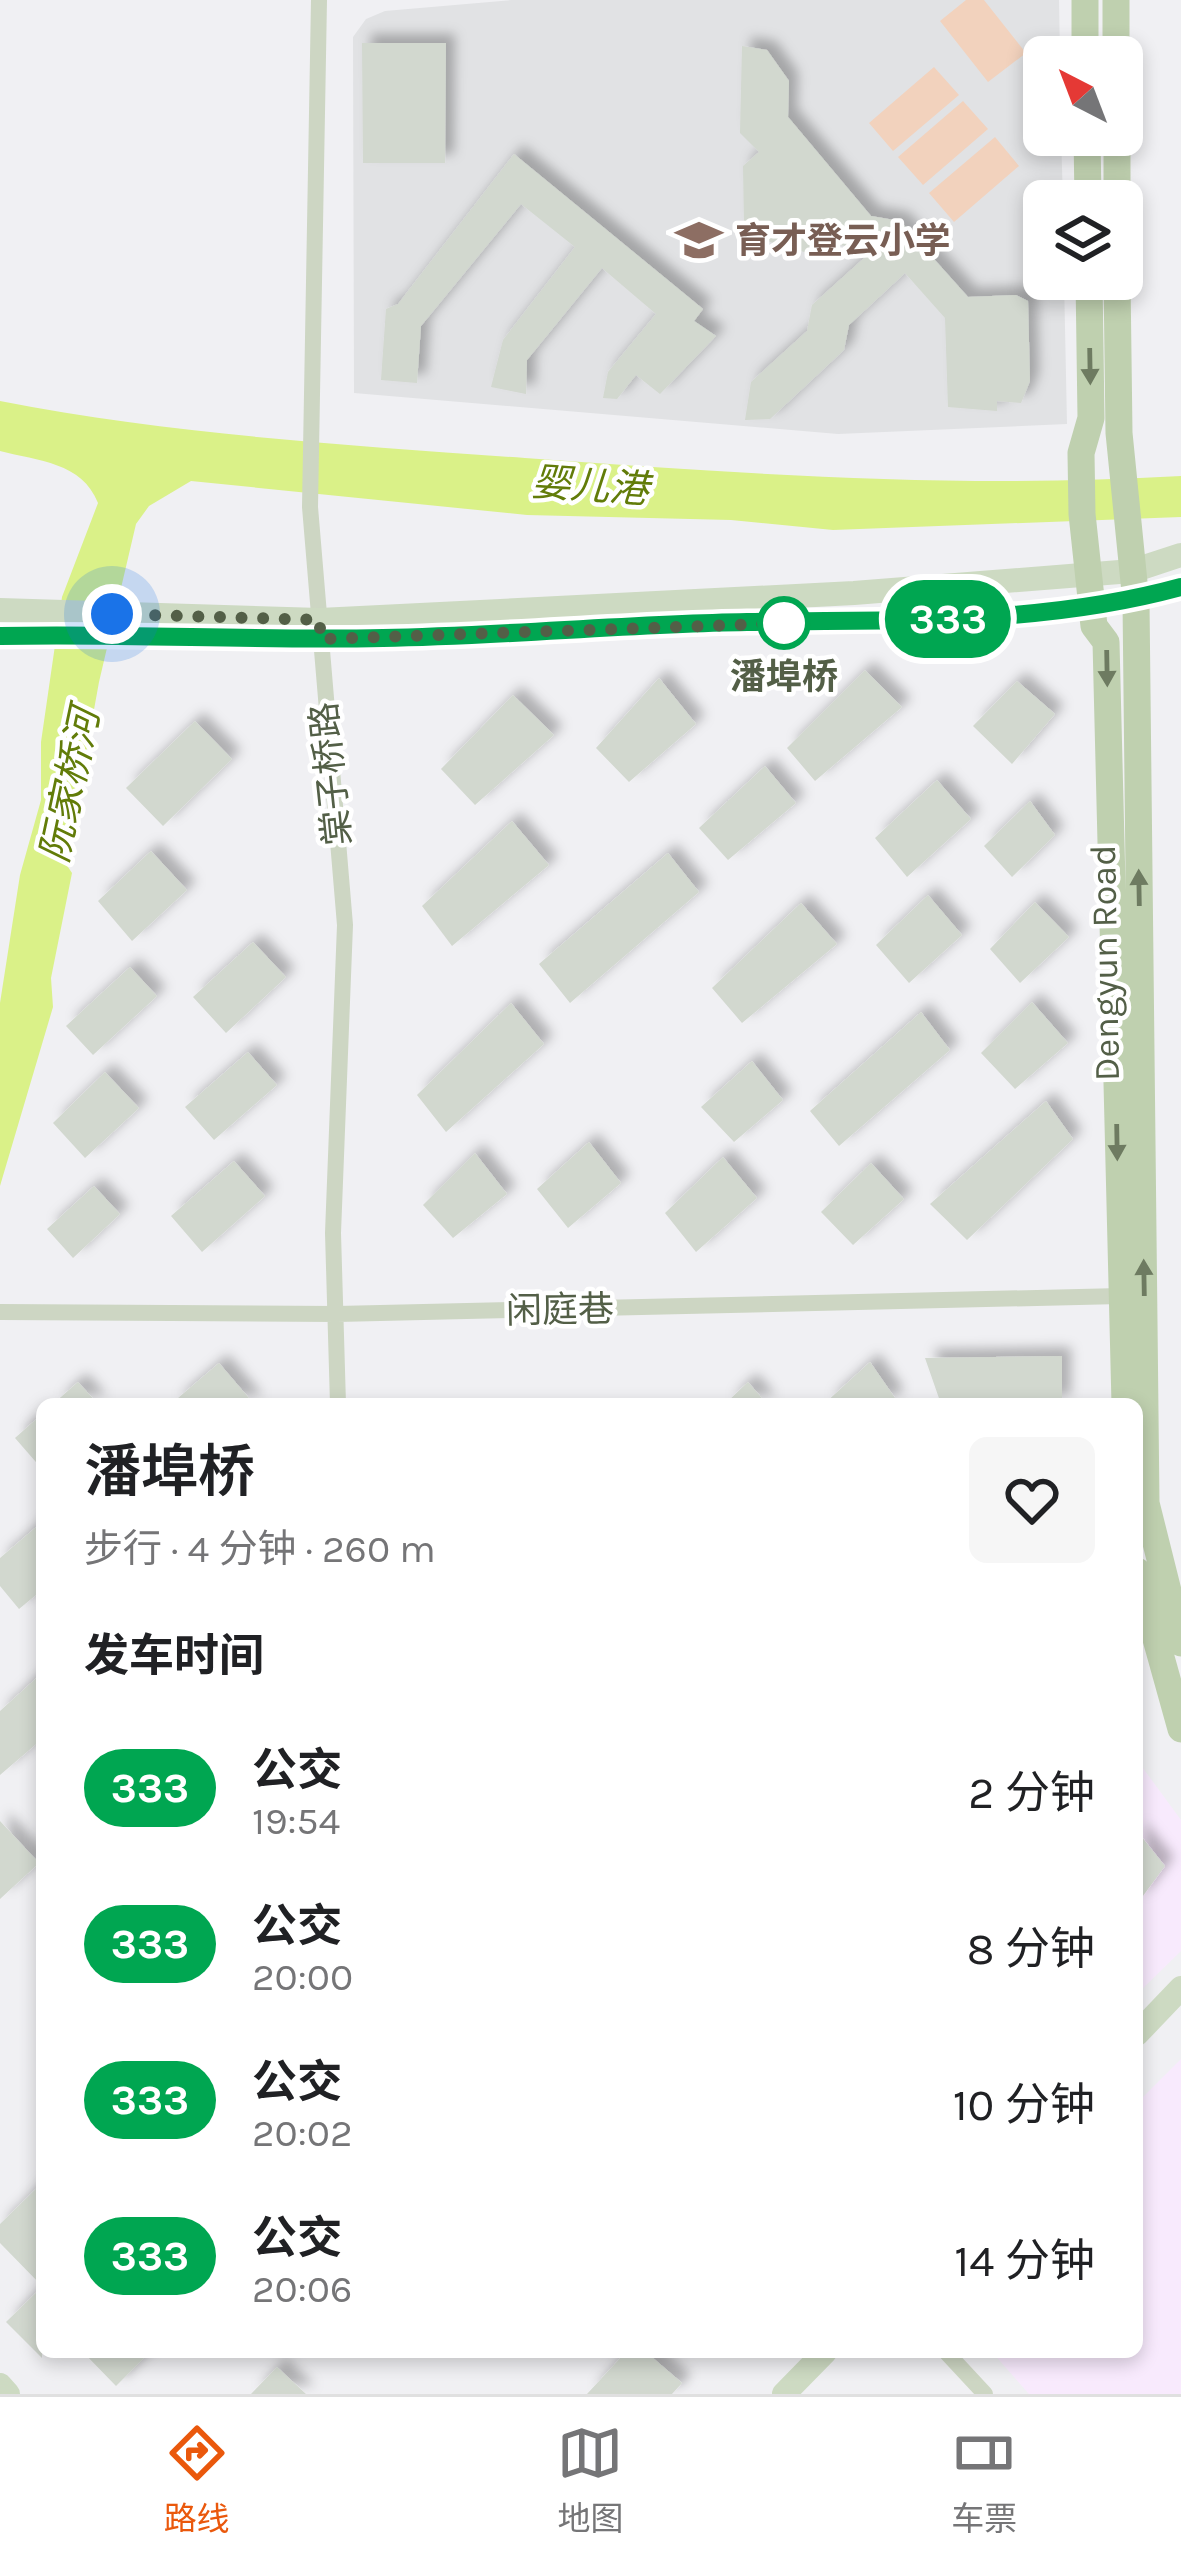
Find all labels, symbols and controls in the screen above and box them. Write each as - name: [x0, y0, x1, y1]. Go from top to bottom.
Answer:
- north arrow: [1023, 36, 1143, 156]
- map controls: [1023, 36, 1143, 300]
- button: layers: [1023, 180, 1143, 300]
- school or university icon: 育才登云小学: [674, 215, 724, 265]
- place label: 育才登云小学: [735, 220, 951, 262]
- one-way arrow: [1080, 348, 1100, 386]
- water label: 婴儿港: [530, 459, 655, 513]
- line badge: 333: [879, 580, 1017, 658]
- your location: [82, 584, 142, 644]
- text: 333: [909, 594, 987, 644]
- marker: 潘埠桥: [759, 598, 809, 648]
- one-way arrow: [1097, 650, 1116, 688]
- place label: 潘埠桥: [730, 656, 838, 698]
- water label: 阮家桥河: [31, 697, 110, 866]
- street label: 棠子桥路: [303, 700, 359, 848]
- street label: Dengyun Road: [1082, 844, 1128, 1082]
- one-way arrow: [1130, 868, 1149, 906]
- one-way arrow: [1108, 1124, 1127, 1162]
- one-way arrow: [1134, 1258, 1154, 1296]
- street label: 闲庭巷: [506, 1288, 614, 1332]
- button: heart: [969, 1437, 1095, 1563]
- text: 潘埠桥: [84, 1439, 255, 1505]
- text: 步行 · 4 分钟 · 260 m: [84, 1526, 436, 1572]
- text: 发车时间: [84, 1630, 264, 1682]
- text: 公交: [252, 1744, 342, 1796]
- text: 333: [111, 1763, 189, 1813]
- text: 2 分钟: [968, 1767, 1095, 1819]
- text: 19:54: [252, 1798, 340, 1844]
- text: 公交: [252, 1900, 342, 1952]
- text: 333: [111, 1919, 189, 1969]
- text: 8 分钟: [967, 1923, 1095, 1975]
- text: 20:00: [252, 1954, 353, 2000]
- text: 公交: [252, 2056, 342, 2108]
- text: 333: [111, 2075, 189, 2125]
- text: 10 分钟: [953, 2079, 1095, 2131]
- text: 20:02: [252, 2110, 352, 2156]
- text: 公交: [252, 2212, 342, 2264]
- text: 333: [111, 2231, 189, 2281]
- text: 14 分钟: [954, 2235, 1095, 2287]
- text: 20:06: [252, 2266, 352, 2312]
- tab: 路线: [164, 2420, 230, 2540]
- tab: 地图: [557, 2420, 623, 2540]
- tab: 车票: [951, 2420, 1017, 2540]

